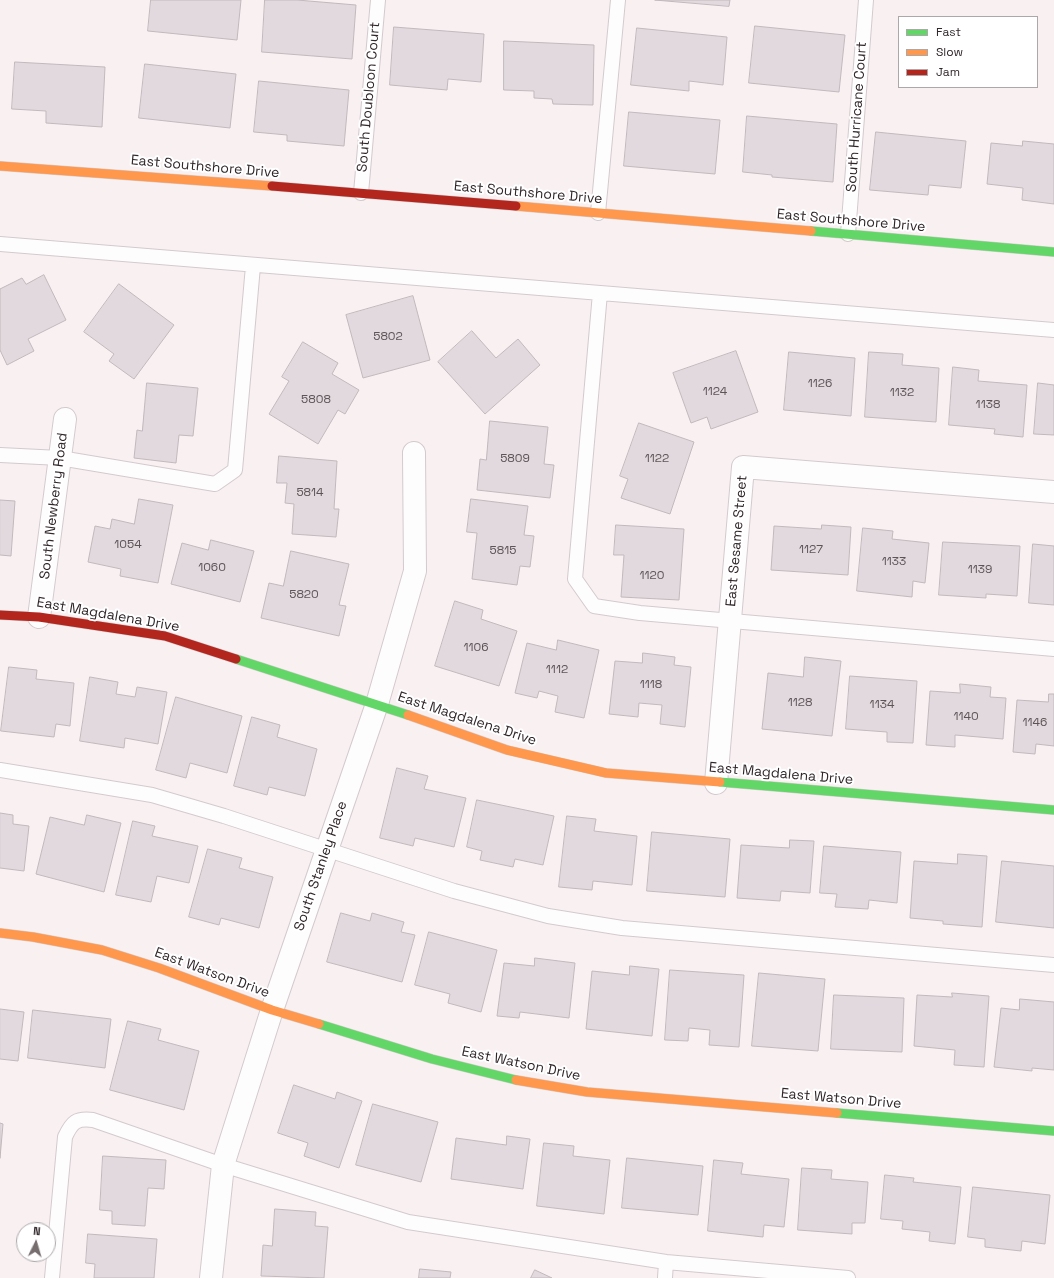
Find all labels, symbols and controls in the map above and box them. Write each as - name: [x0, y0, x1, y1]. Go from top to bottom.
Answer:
- legend: [898, 16, 1038, 88]
- street label: South Doubloon Court: [354, 21, 384, 173]
- text: Fast: [936, 24, 961, 40]
- street label: South Hurricane Court: [843, 41, 871, 193]
- text: Slow: [936, 44, 963, 60]
- text: Jam: [936, 64, 960, 80]
- street label: East Southshore Drive: [130, 152, 280, 182]
- street label: East Southshore Drive: [453, 178, 603, 208]
- street label: East Southshore Drive: [776, 206, 926, 236]
- house number: 5802: [373, 330, 403, 344]
- house number: 1126: [808, 377, 832, 391]
- house number: 1124: [703, 385, 727, 399]
- house number: 1132: [890, 386, 914, 400]
- house number: 5808: [301, 393, 331, 407]
- house number: 1138: [976, 398, 1000, 412]
- street label: South Newberry Road: [37, 432, 71, 580]
- house number: 5809: [500, 452, 530, 466]
- house number: 1122: [645, 452, 669, 466]
- street label: East Sesame Street: [723, 474, 751, 608]
- house number: 5814: [296, 486, 324, 500]
- house number: 1054: [114, 538, 142, 552]
- house number: 1127: [799, 543, 823, 557]
- house number: 5815: [490, 544, 516, 558]
- house number: 1133: [882, 555, 906, 569]
- house number: 1060: [198, 561, 226, 575]
- house number: 1139: [968, 563, 992, 577]
- house number: 1120: [640, 569, 664, 583]
- house number: 5820: [289, 588, 319, 602]
- street label: East Magdalena Drive: [35, 594, 181, 636]
- house number: 1106: [463, 641, 489, 655]
- house number: 1112: [546, 663, 568, 677]
- house number: 1118: [640, 678, 662, 692]
- street label: East Magdalena Drive: [396, 689, 538, 749]
- house number: 1128: [788, 696, 812, 710]
- house number: 1134: [870, 698, 894, 712]
- house number: 1140: [953, 710, 979, 724]
- house number: 1146: [1023, 716, 1047, 730]
- street label: East Magdalena Drive: [708, 759, 854, 789]
- street label: South Stanley Place: [291, 799, 351, 933]
- street label: East Watson Drive: [152, 944, 272, 1002]
- street label: East Watson Drive: [460, 1043, 582, 1085]
- street label: East Watson Drive: [780, 1085, 902, 1113]
- north arrow: [16, 1222, 56, 1262]
- text: N: [33, 1224, 41, 1238]

